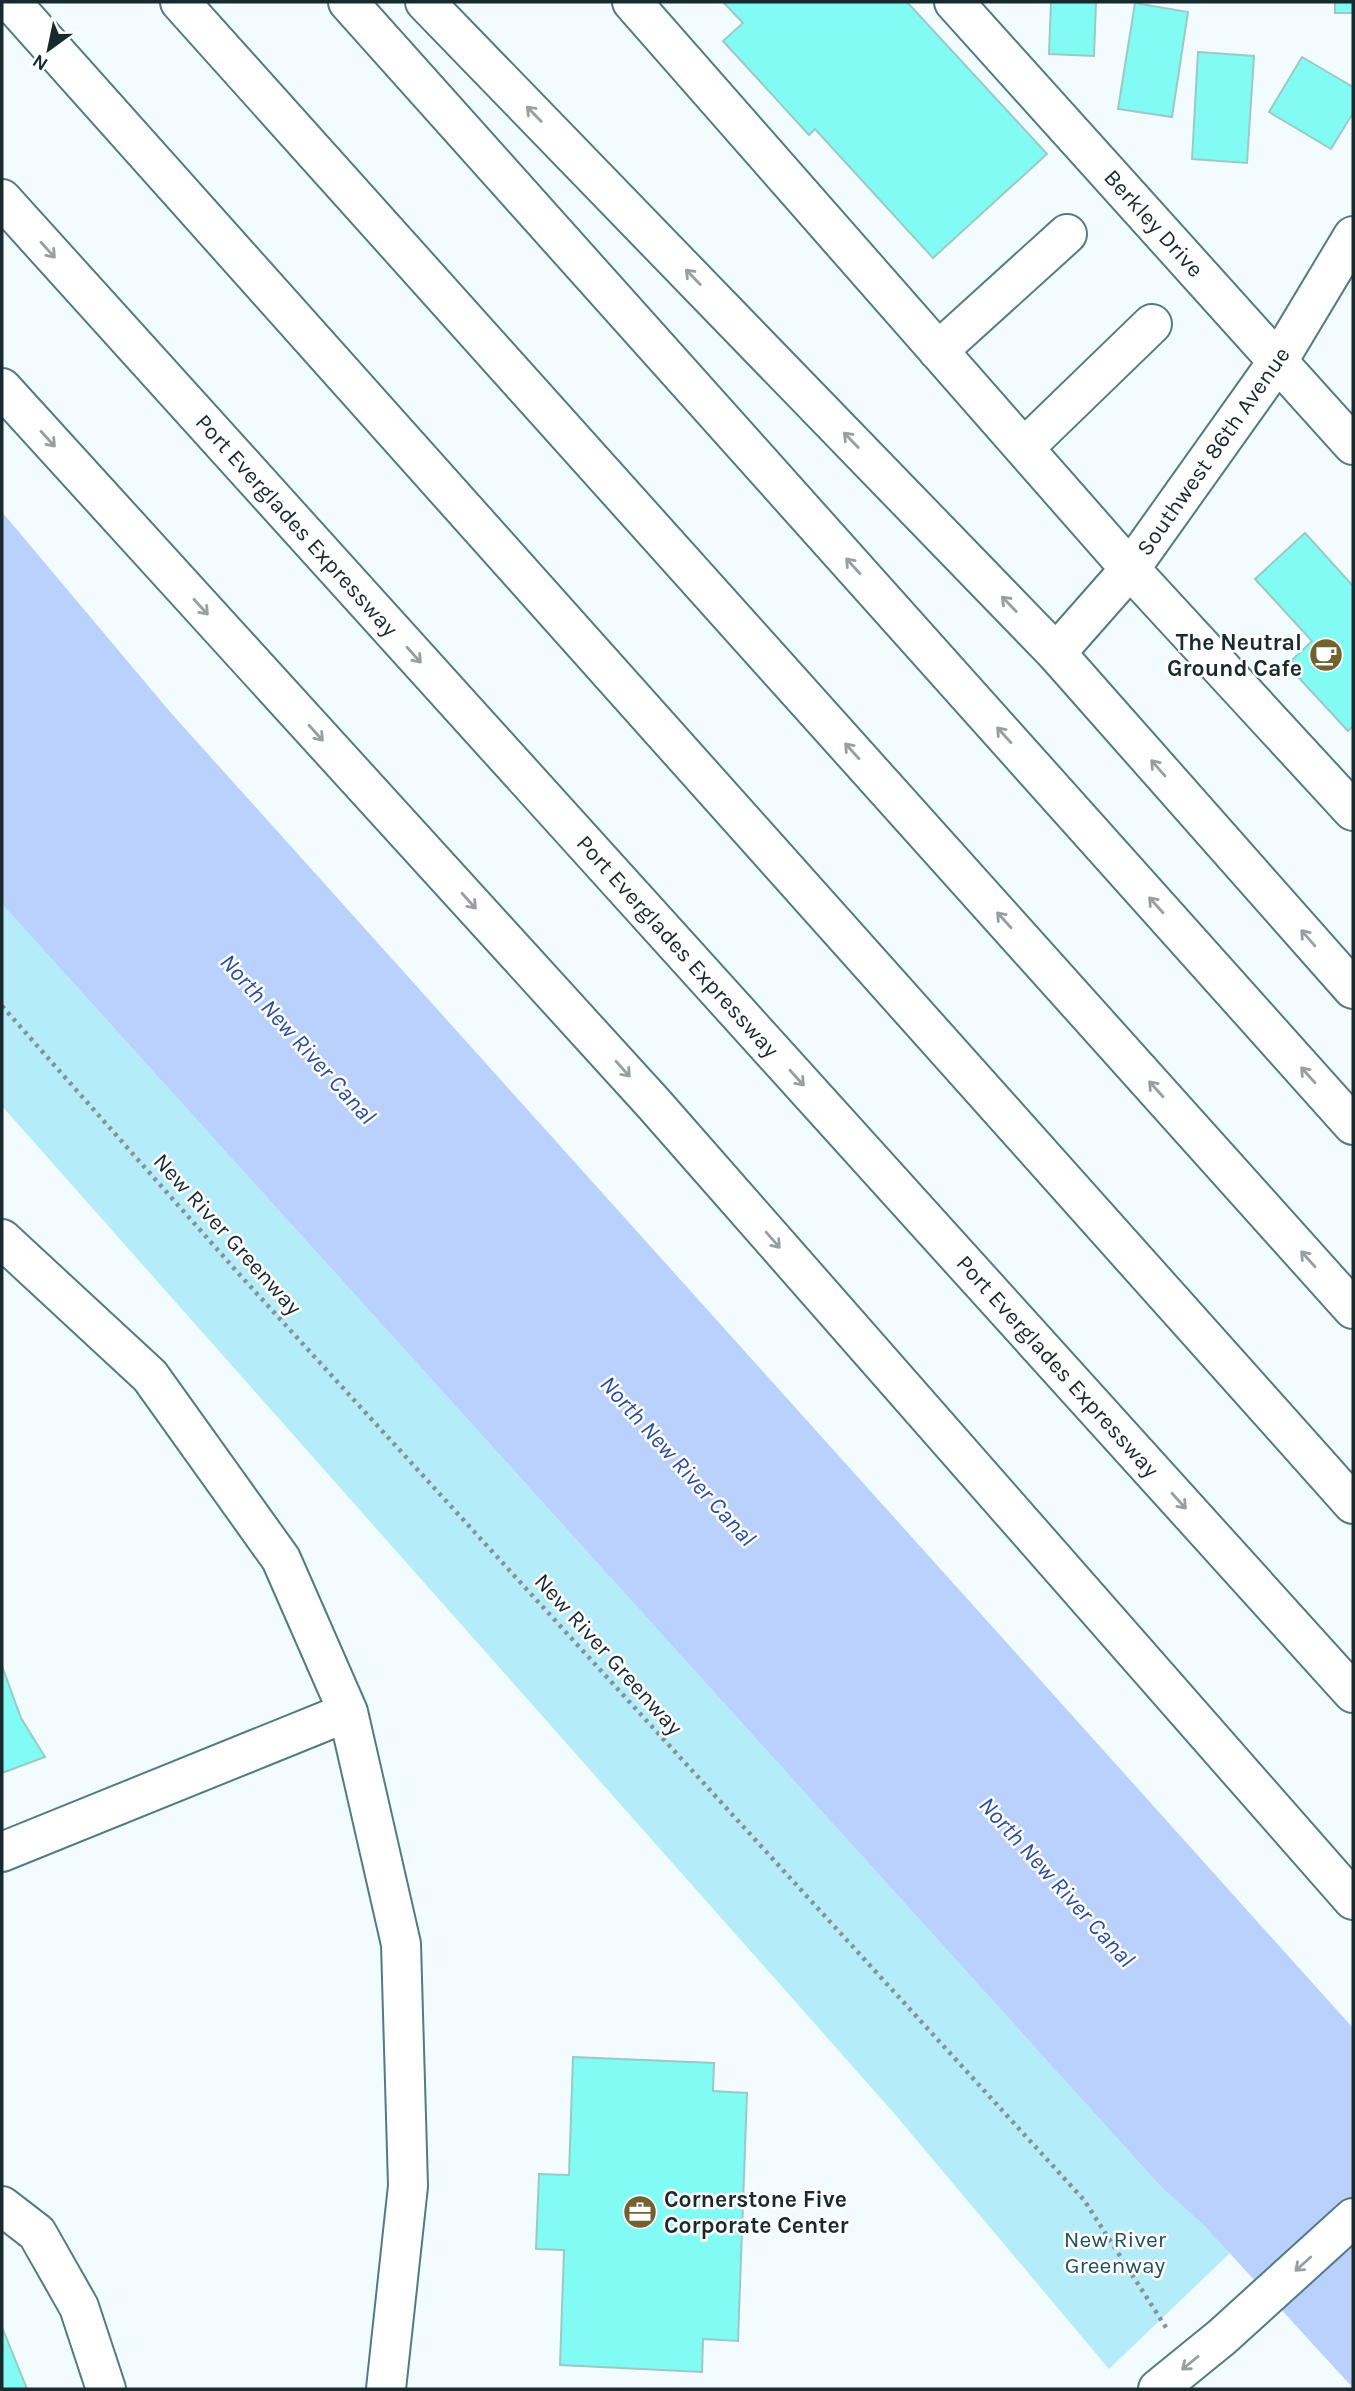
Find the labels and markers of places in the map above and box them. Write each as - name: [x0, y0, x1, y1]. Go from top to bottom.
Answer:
- place label: The Neutral Ground Cafe: [1167, 629, 1302, 682]
- cafe icon: The Neutral Ground Cafe: [1307, 636, 1345, 674]
- place label: Cornerstone Five Corporate Center: [664, 2186, 849, 2239]
- office icon: Cornerstone Five Corporate Center: [621, 2193, 659, 2231]

